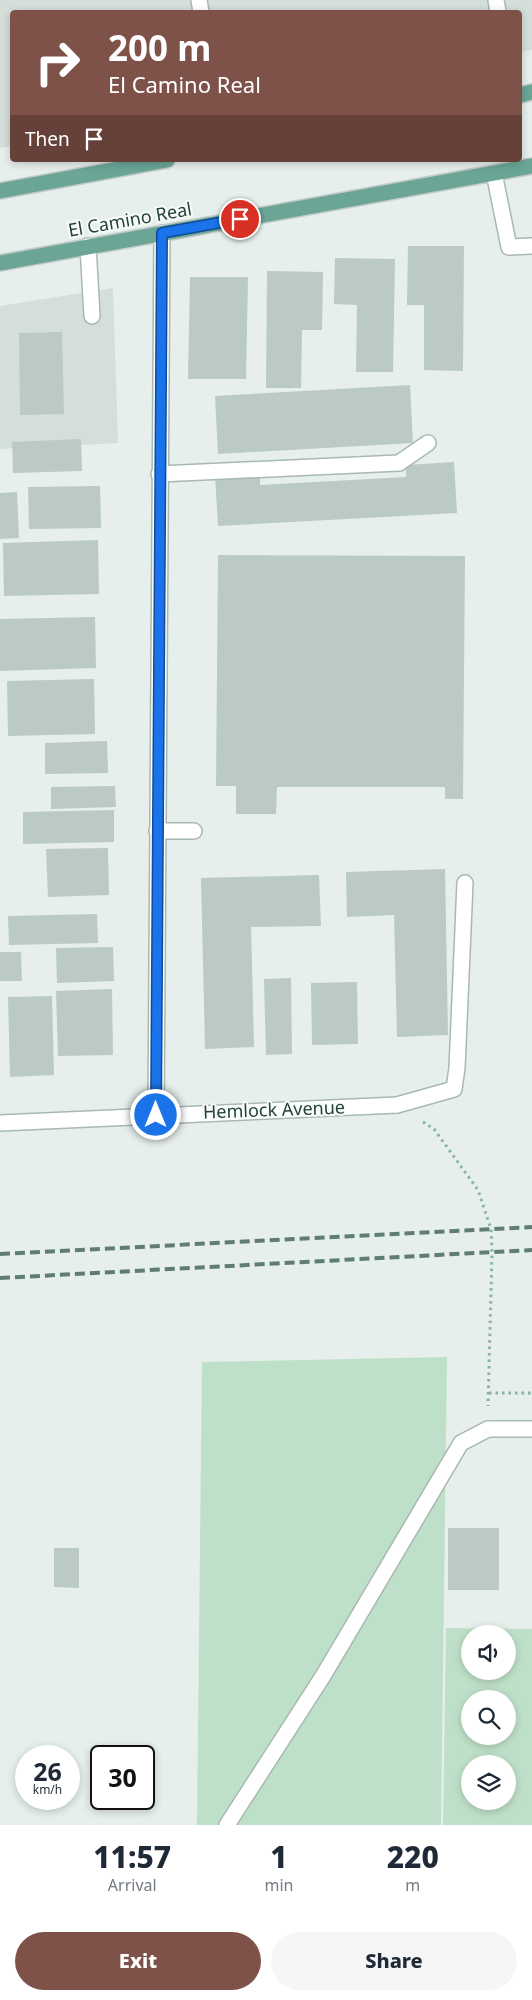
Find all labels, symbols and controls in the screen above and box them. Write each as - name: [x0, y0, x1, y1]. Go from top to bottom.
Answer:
- text: 200 m: [108, 24, 211, 71]
- icon: right: [25, 30, 90, 95]
- text: El Camino Real: [108, 69, 261, 99]
- icon: arrive: [80, 125, 108, 153]
- text: Then: [25, 126, 70, 152]
- street label: El Camino Real: [66, 196, 193, 242]
- pin: [219, 198, 261, 240]
- icon: arrive: [226, 205, 254, 233]
- position arrow: [129, 1088, 181, 1140]
- street label: Hemlock Avenue: [203, 1095, 345, 1123]
- map controls: [461, 1625, 516, 1810]
- button: sound: [461, 1625, 516, 1680]
- button: search: [461, 1690, 516, 1745]
- speed limit sign: 30: [90, 1745, 155, 1810]
- text: 26: [33, 1754, 62, 1788]
- button: layers: [461, 1755, 516, 1810]
- text: km/h: [33, 1781, 62, 1798]
- text: 11:57: [93, 1836, 171, 1877]
- text: 1: [270, 1836, 288, 1877]
- text: 220: [387, 1836, 439, 1877]
- text: Arrival: [108, 1874, 157, 1896]
- text: min: [264, 1874, 293, 1896]
- text: m: [405, 1874, 420, 1896]
- button: Exit: [15, 1932, 261, 1990]
- button: Share: [271, 1932, 517, 1990]

